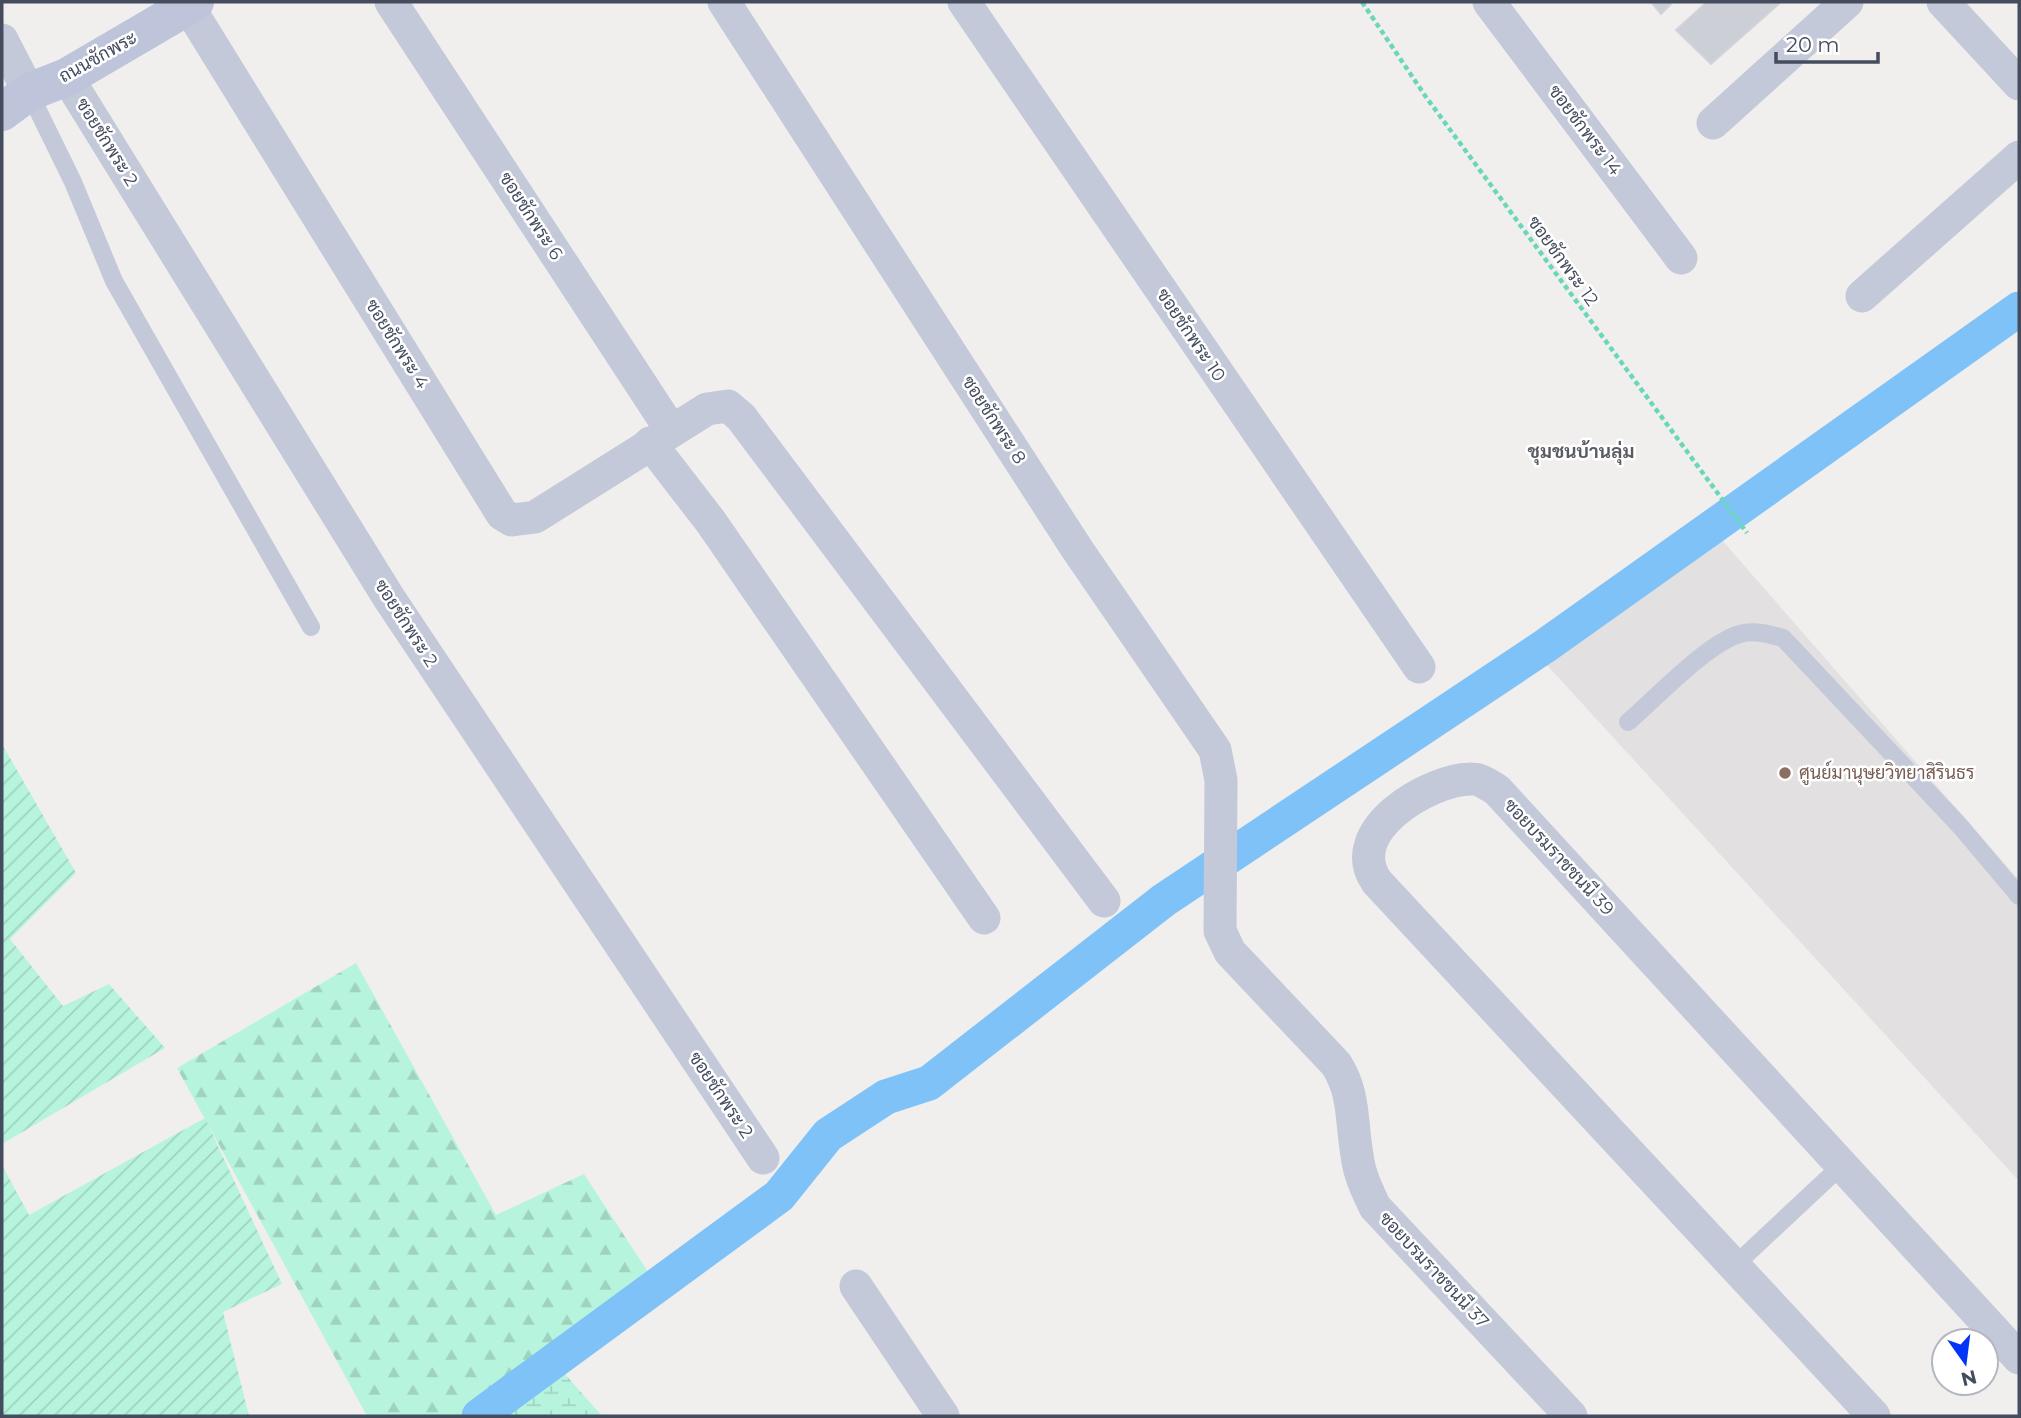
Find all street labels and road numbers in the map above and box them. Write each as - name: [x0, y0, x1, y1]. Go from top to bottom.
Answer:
- street label: ถนนชักพระ: [55, 27, 141, 87]
- street label: ซอยชักพระ 14: [1544, 80, 1626, 180]
- street label: ซอยชักพระ 2: [71, 94, 143, 190]
- street label: ซอยชักพระ 6: [494, 168, 568, 264]
- street label: ซอยชักพระ 12: [1523, 212, 1603, 310]
- street label: ซอยชักพระ 10: [1152, 284, 1230, 386]
- street label: ซอยชักพระ 4: [361, 295, 433, 393]
- street label: ซอยชักพระ 8: [957, 372, 1031, 468]
- street label: ซอยชักพระ 2: [370, 575, 442, 671]
- street label: ซอยบรมราชชนนี 39: [1499, 793, 1620, 920]
- street label: ซอยชักพระ 2: [684, 1048, 758, 1142]
- street label: ซอยบรมราชชนนี 37: [1375, 1206, 1495, 1333]

